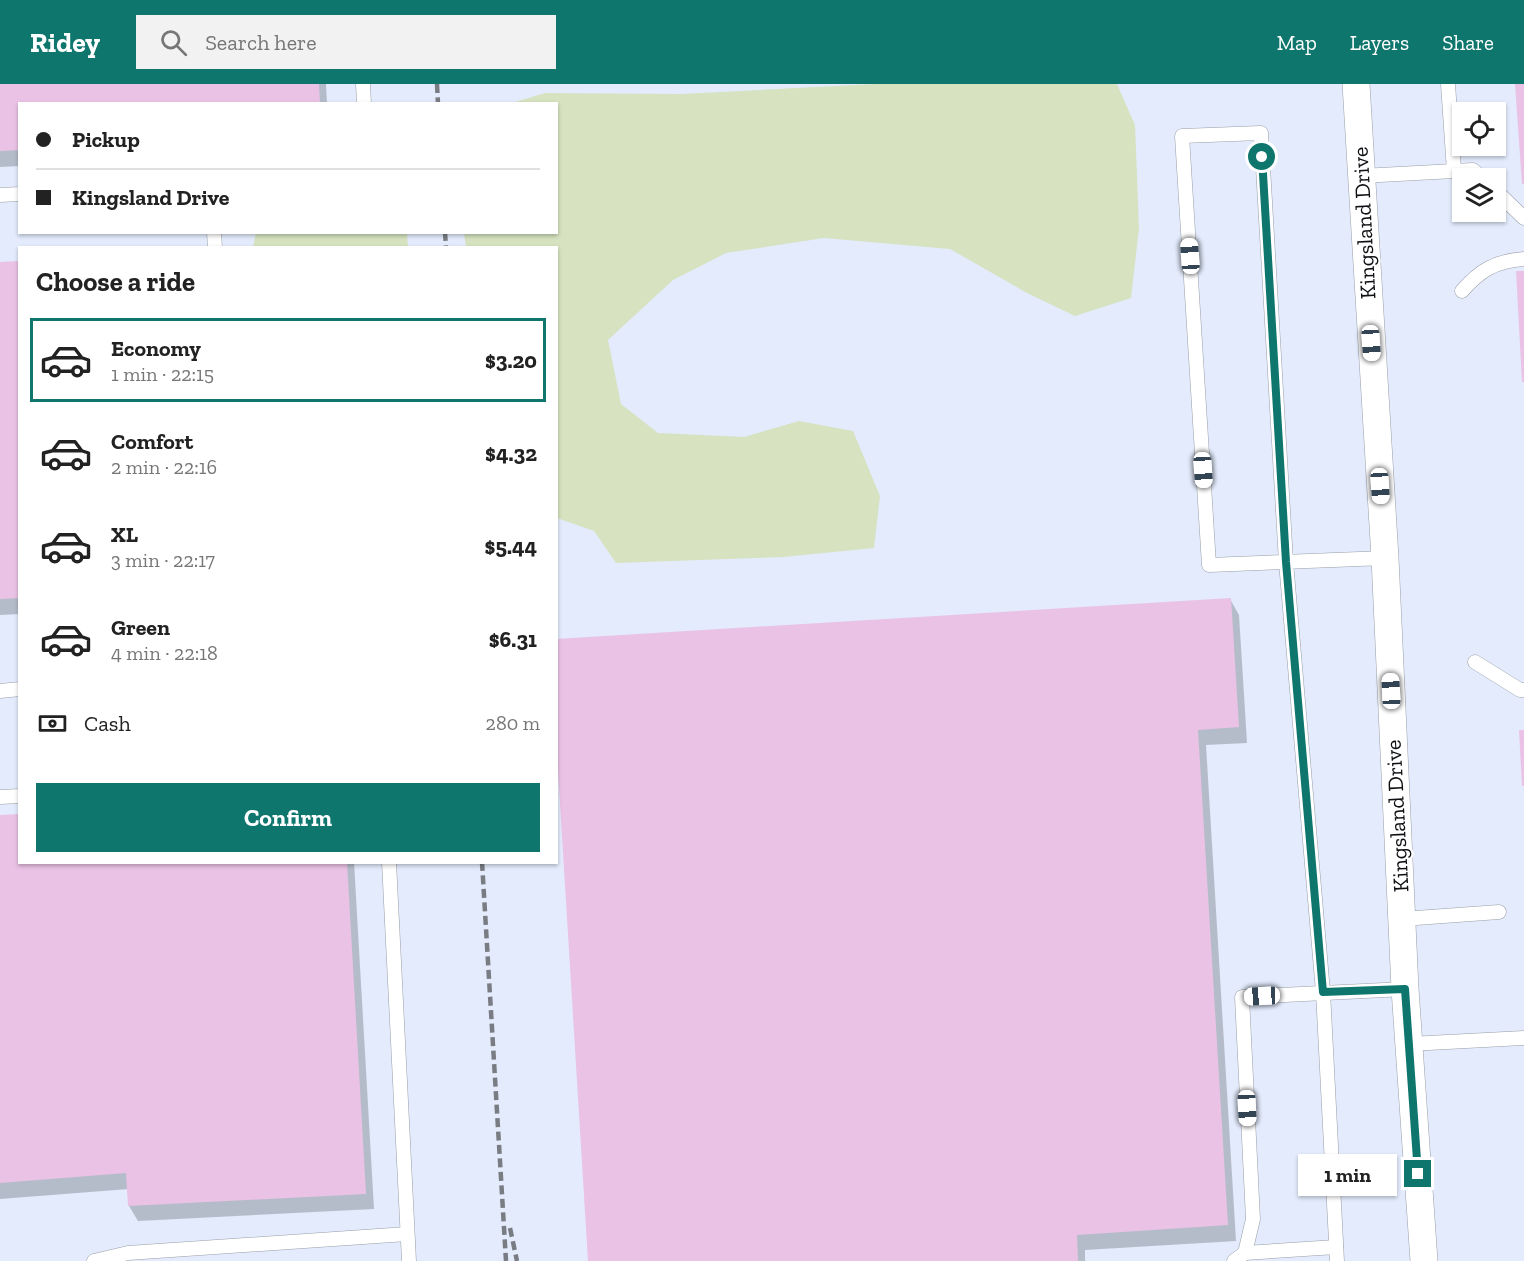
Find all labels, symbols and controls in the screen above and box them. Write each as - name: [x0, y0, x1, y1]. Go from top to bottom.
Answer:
- search box: [136, 15, 556, 69]
- text: Ridey: [30, 26, 100, 59]
- icon: search: [157, 26, 190, 59]
- text: Search here: [205, 29, 317, 56]
- text: Map: [1277, 30, 1317, 55]
- text: Layers: [1350, 30, 1409, 55]
- text: Share: [1442, 30, 1494, 55]
- map controls: [1452, 102, 1506, 222]
- button: locate: [1452, 102, 1506, 156]
- text: Pickup: [72, 126, 140, 153]
- route start: [1248, 143, 1275, 170]
- street label: Kingsland Drive: [1347, 146, 1381, 300]
- button: layers: [1452, 168, 1506, 222]
- text: Kingsland Drive: [72, 184, 229, 211]
- car: [1180, 237, 1200, 275]
- text: Choose a ride: [36, 266, 195, 298]
- car: [1361, 324, 1381, 362]
- icon: car: [39, 333, 93, 387]
- text: Economy: [111, 335, 201, 362]
- text: $3.20: [485, 347, 537, 374]
- text: 1 min · 22:15: [111, 362, 214, 386]
- icon: car: [39, 426, 93, 480]
- text: Comfort: [111, 428, 193, 455]
- text: $4.32: [485, 440, 537, 467]
- car: [1193, 451, 1213, 489]
- text: 2 min · 22:16: [111, 455, 217, 479]
- car: [1370, 467, 1390, 505]
- icon: car: [39, 519, 93, 573]
- text: XL: [111, 521, 138, 548]
- text: $5.44: [485, 533, 537, 560]
- text: 3 min · 22:17: [111, 548, 215, 572]
- icon: car: [39, 612, 93, 666]
- text: Green: [111, 614, 170, 641]
- text: $6.31: [489, 626, 537, 653]
- text: 4 min · 22:18: [111, 641, 218, 665]
- car: [1381, 673, 1401, 709]
- icon: cash: [36, 707, 69, 740]
- text: Cash: [84, 710, 131, 737]
- text: 280 m: [486, 711, 540, 735]
- street label: Kingsland Drive: [1380, 739, 1414, 893]
- button: Confirm: [36, 783, 540, 852]
- car: [1244, 986, 1280, 1006]
- car: [1237, 1090, 1257, 1126]
- callout: 1 min: [1298, 1153, 1397, 1195]
- route end: [1404, 1160, 1431, 1187]
- text: 1 min: [1324, 1163, 1371, 1187]

